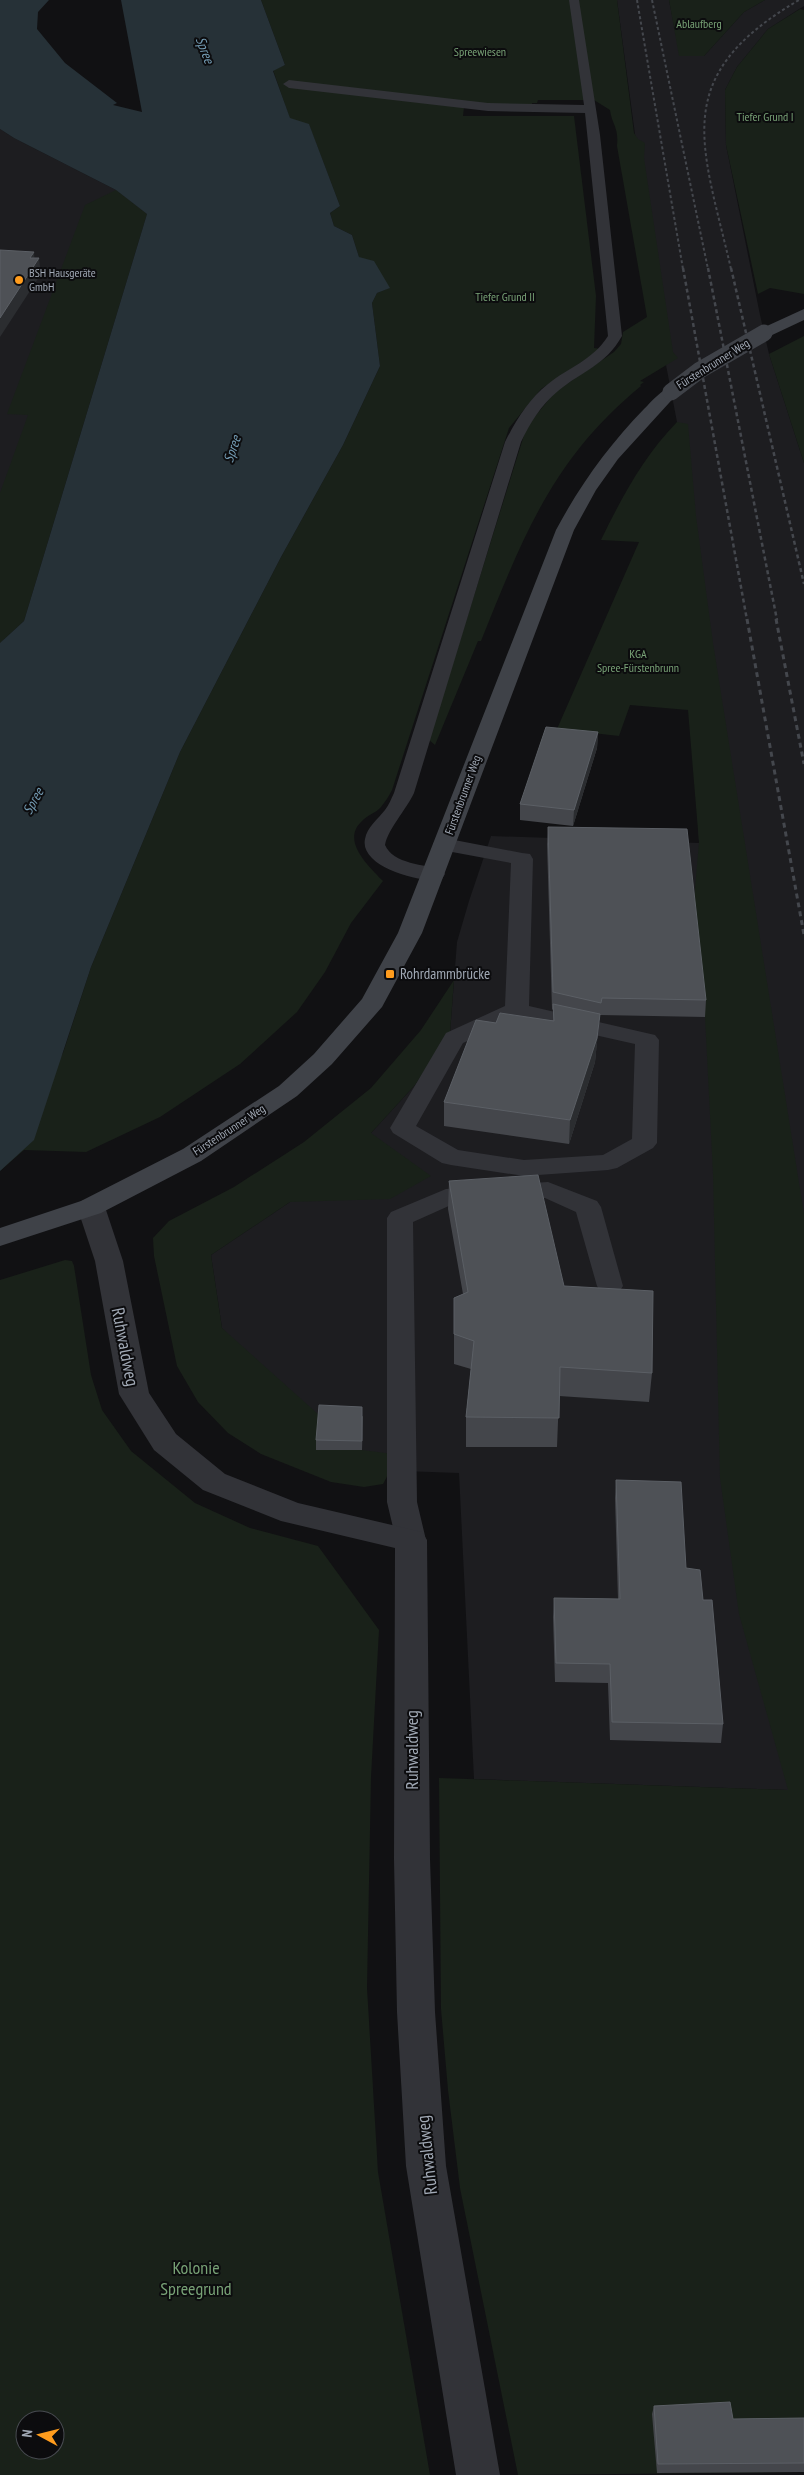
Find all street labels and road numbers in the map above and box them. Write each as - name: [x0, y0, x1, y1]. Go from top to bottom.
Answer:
- street label: Fürstenbrunner Weg: [673, 335, 752, 392]
- street label: Fürstenbrunner Weg: [441, 753, 484, 837]
- street label: Fürstenbrunner Weg: [190, 1101, 268, 1159]
- street label: Ruhwaldweg: [107, 1306, 144, 1388]
- street label: Ruhwaldweg: [400, 1710, 423, 1790]
- street label: Ruhwaldweg: [411, 2114, 442, 2196]

